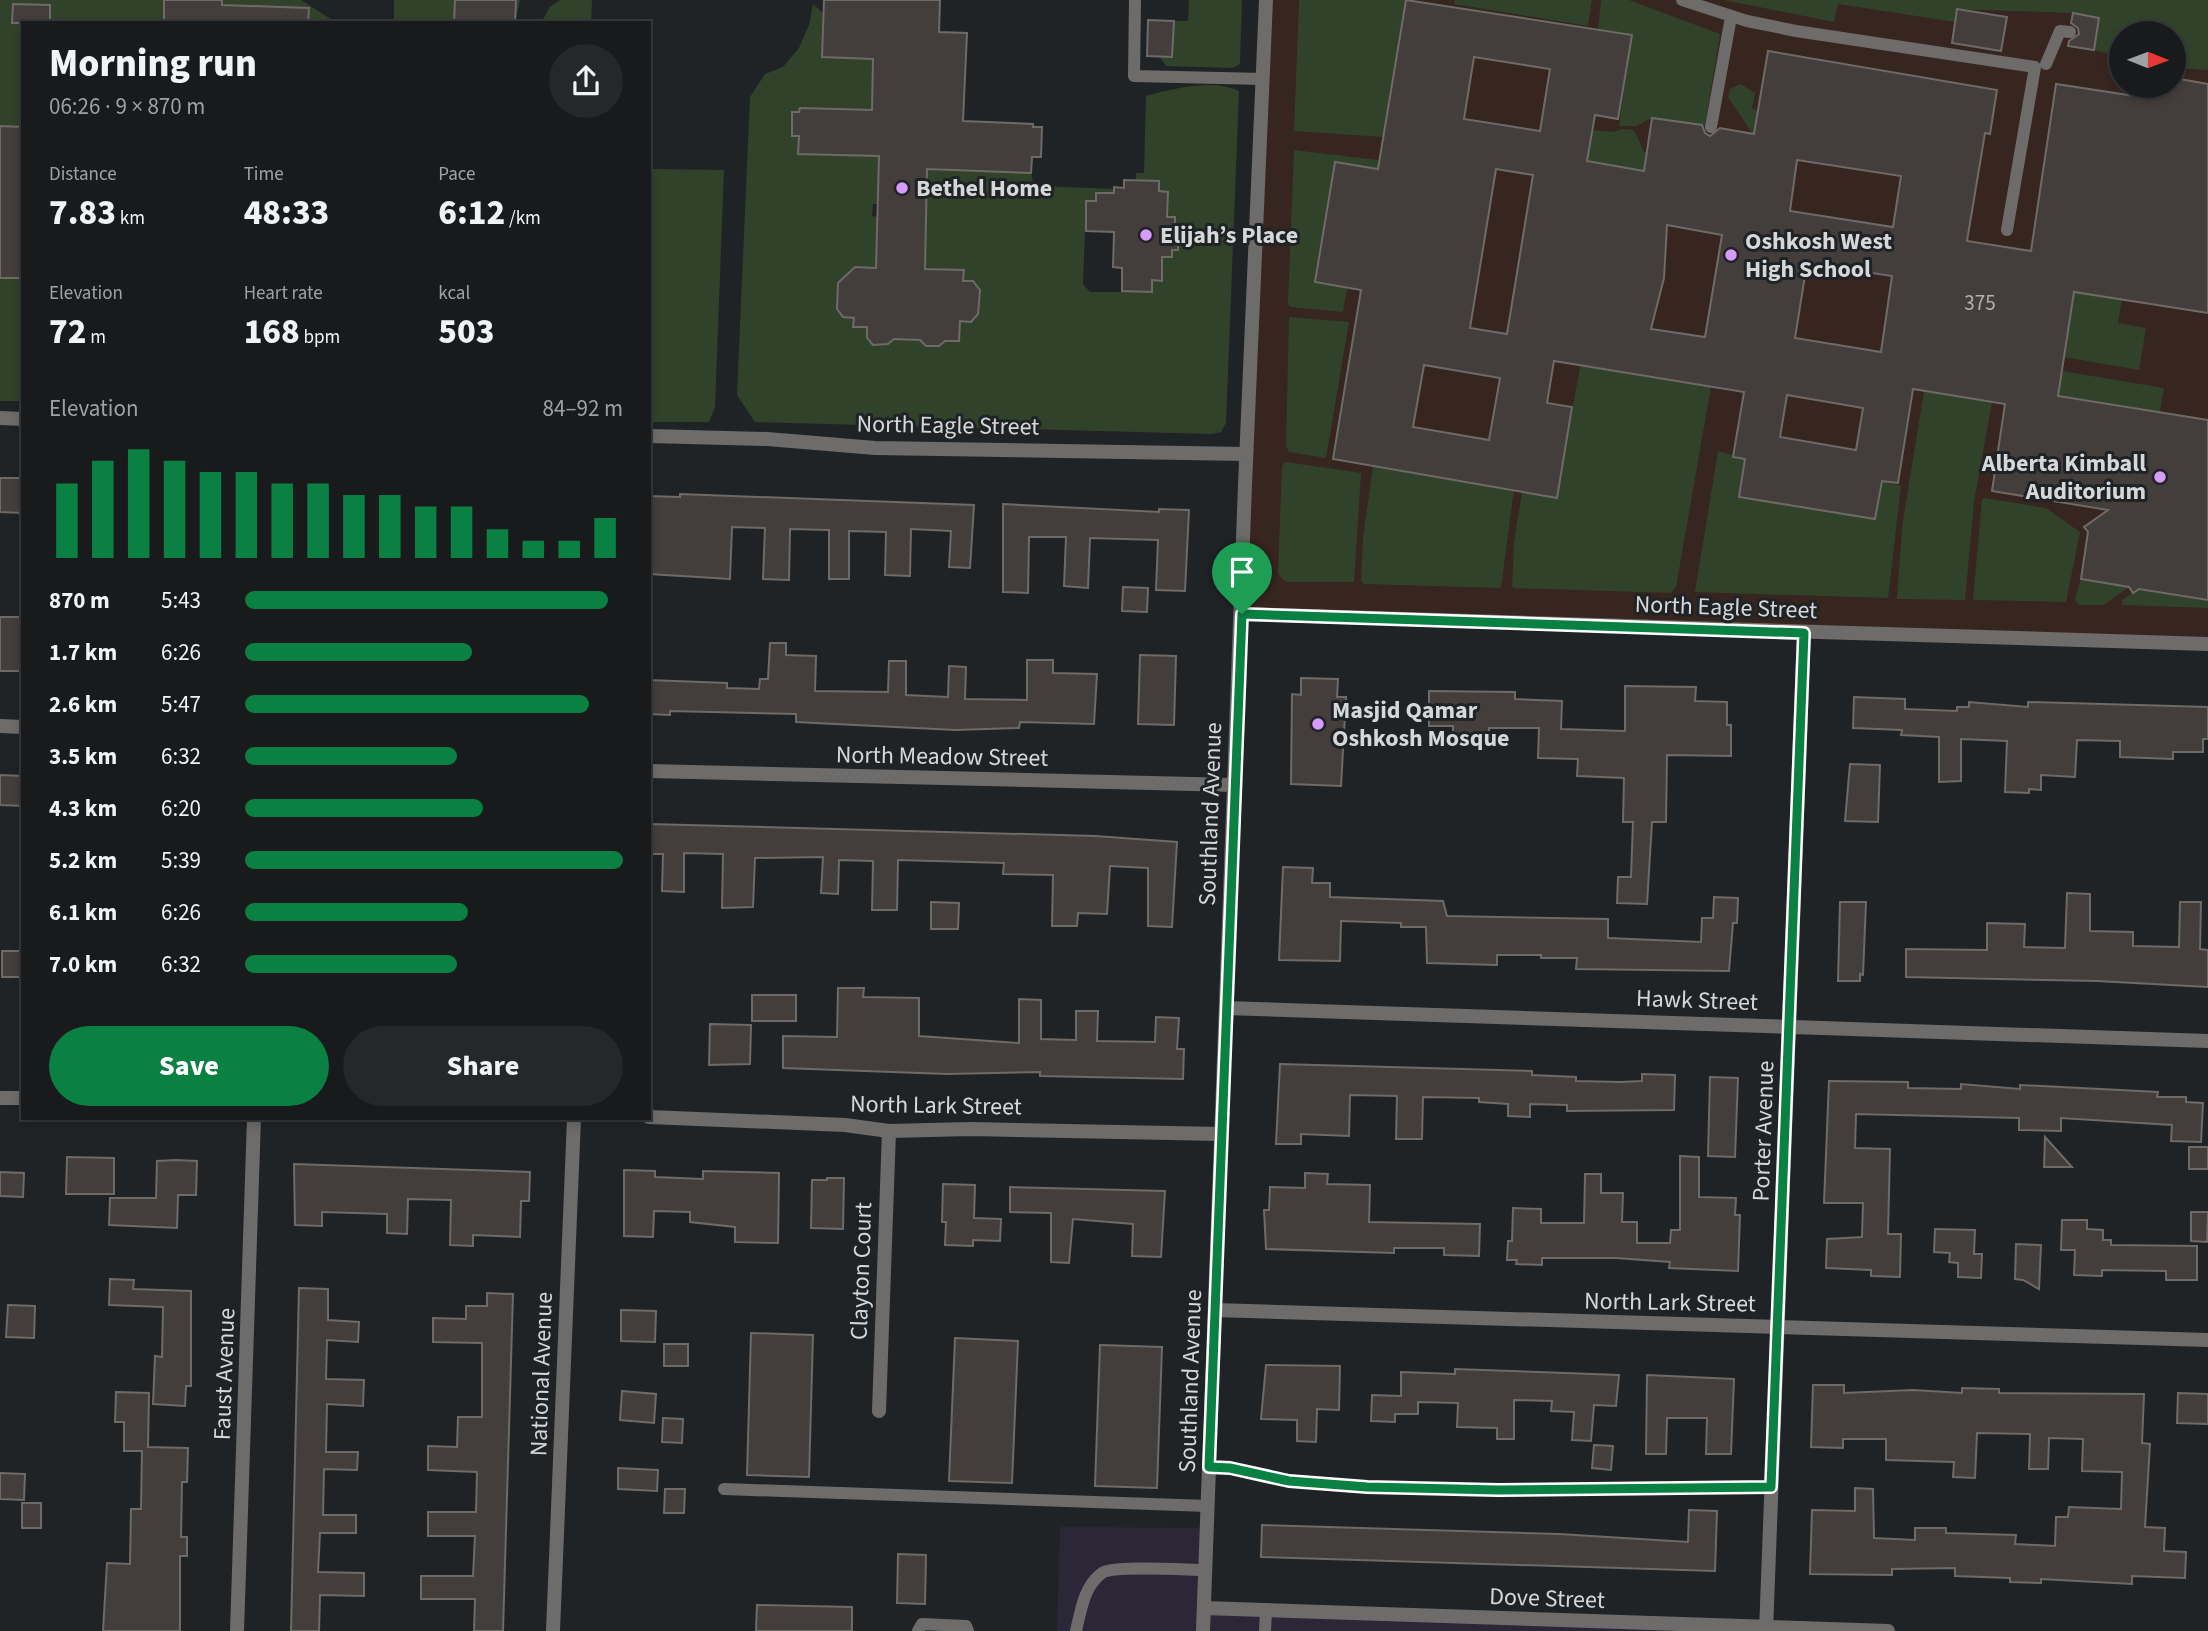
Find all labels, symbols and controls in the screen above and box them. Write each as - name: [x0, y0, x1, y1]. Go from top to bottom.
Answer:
- north arrow: [2109, 21, 2186, 98]
- map controls: [2109, 21, 2186, 98]
- text: Morning run: [49, 37, 257, 91]
- button: share: [549, 44, 623, 118]
- text: 06:26 · 9 × 870 m: [49, 90, 205, 123]
- text: Distance: [49, 161, 117, 188]
- text: Time: [244, 161, 284, 188]
- text: Pace: [438, 161, 476, 188]
- place label: Bethel Home: [916, 171, 1052, 206]
- marker: Bethel Home: [894, 180, 910, 196]
- text: 7.83: [49, 188, 116, 238]
- text: 48:33: [244, 188, 329, 238]
- text: 6:12: [438, 188, 505, 238]
- text: km: [116, 205, 145, 232]
- text: /km: [505, 205, 541, 232]
- place label: Elijah’s Place: [1160, 218, 1298, 253]
- place label: Oshkosh West High School: [1745, 224, 1892, 287]
- marker: Elijah’s Place: [1138, 227, 1154, 243]
- marker: Oshkosh West High School: [1723, 247, 1739, 263]
- text: Elevation: [49, 280, 123, 307]
- text: Heart rate: [244, 280, 323, 307]
- text: kcal: [438, 280, 470, 307]
- house number: 375: [1964, 288, 1996, 318]
- text: 72: [49, 307, 86, 357]
- text: 168: [244, 307, 300, 357]
- text: 503: [438, 307, 494, 357]
- text: m: [86, 324, 106, 351]
- text: bpm: [300, 324, 340, 351]
- text: Elevation: [49, 392, 139, 425]
- text: 84–92 m: [543, 392, 623, 425]
- street label: North Eagle Street: [856, 406, 1040, 445]
- place label: Alberta Kimball Auditorium: [1981, 446, 2146, 509]
- marker: Alberta Kimball Auditorium: [2152, 469, 2168, 485]
- pin: [1212, 542, 1272, 614]
- icon: arrive: [1223, 553, 1261, 591]
- text: 870 m: [49, 584, 110, 617]
- text: 5:43: [161, 584, 201, 617]
- street label: North Eagle Street: [1634, 587, 1818, 628]
- text: 1.7 km: [49, 636, 117, 669]
- text: 6:26: [161, 636, 201, 669]
- text: 2.6 km: [49, 688, 117, 721]
- text: 5:47: [161, 688, 201, 721]
- place label: Masjid Qamar Oshkosh Mosque: [1332, 693, 1510, 756]
- marker: Masjid Qamar Oshkosh Mosque: [1310, 716, 1326, 732]
- street label: Southland Avenue: [1190, 722, 1231, 906]
- street label: North Meadow Street: [836, 737, 1048, 776]
- text: 3.5 km: [49, 740, 117, 773]
- text: 6:32: [161, 740, 201, 773]
- text: 4.3 km: [49, 792, 117, 825]
- text: 6:20: [161, 792, 201, 825]
- text: 5.2 km: [49, 844, 117, 877]
- text: 5:39: [161, 844, 201, 877]
- text: 6.1 km: [49, 896, 117, 929]
- text: 6:26: [161, 896, 201, 929]
- text: 7.0 km: [49, 948, 117, 981]
- text: 6:32: [161, 948, 201, 981]
- street label: Hawk Street: [1636, 981, 1758, 1020]
- button: Save: [49, 1026, 329, 1106]
- button: Share: [343, 1026, 623, 1106]
- street label: Porter Avenue: [1744, 1060, 1783, 1202]
- street label: North Lark Street: [850, 1087, 1022, 1124]
- street label: Clayton Court: [842, 1201, 881, 1341]
- street label: North Lark Street: [1584, 1284, 1756, 1321]
- street label: Southland Avenue: [1170, 1289, 1211, 1473]
- street label: National Avenue: [521, 1291, 562, 1457]
- street label: Faust Avenue: [205, 1307, 244, 1441]
- street label: Dove Street: [1489, 1579, 1605, 1618]

